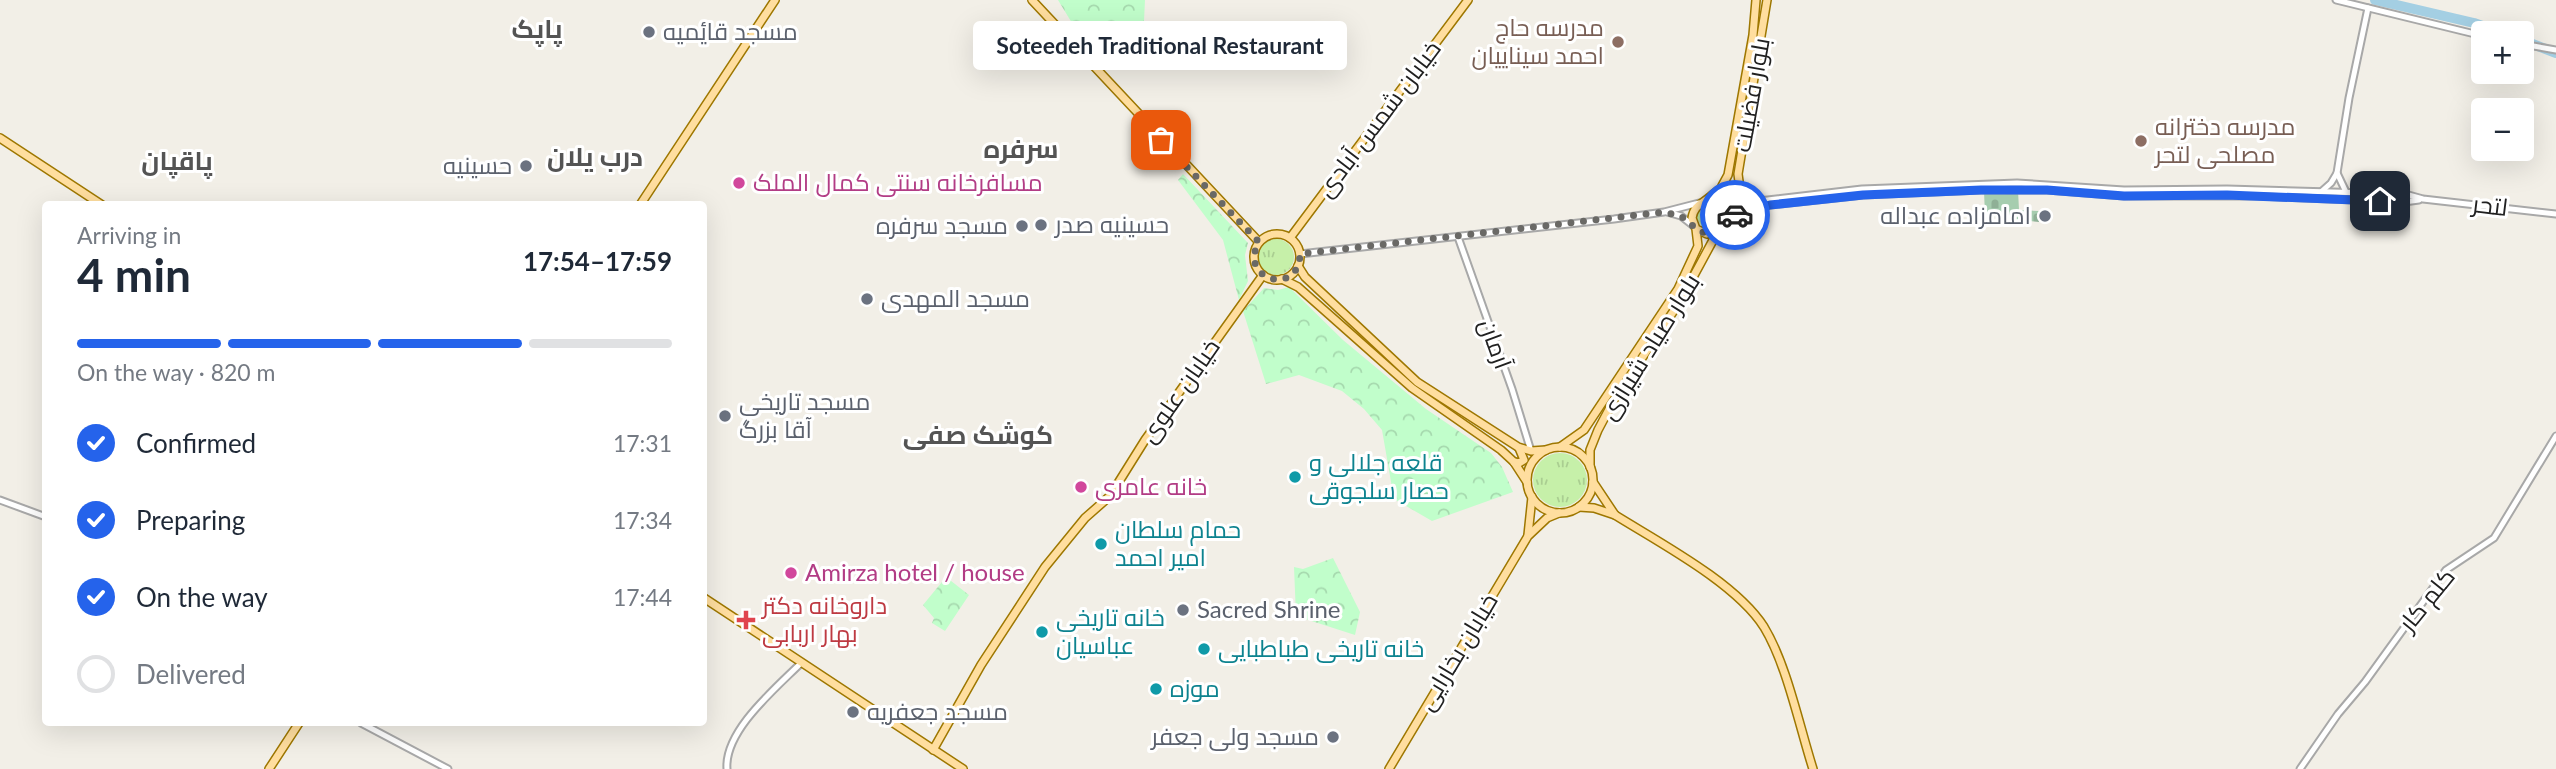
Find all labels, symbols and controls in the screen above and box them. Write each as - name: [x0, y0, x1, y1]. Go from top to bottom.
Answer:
- district label: پاپک: [511, 12, 563, 47]
- place label: مدرسه حاج احمد سیناییان: [1471, 12, 1604, 70]
- place label: مسجد قایٔمیه: [663, 16, 798, 45]
- callout: Soteedeh Traditional Restaurant: [974, 21, 1348, 70]
- map controls: [2471, 21, 2534, 161]
- button: +: [2471, 21, 2534, 84]
- marker: مسجد قایٔمیه: [641, 24, 657, 40]
- text: Soteedeh Traditional Restaurant: [996, 31, 1324, 59]
- street label: خیابان شمس آبادی: [1310, 34, 1447, 203]
- marker: مدرسه حاج احمد سیناییان: [1610, 34, 1626, 50]
- street label: بلوار فضیلت: [1726, 35, 1775, 154]
- button: −: [2471, 98, 2534, 161]
- pin: [1131, 110, 1191, 170]
- place label: مدرسه دخترانه مصلحی لتحر: [2153, 111, 2295, 169]
- icon: bag: [1142, 121, 1180, 159]
- district label: سرفره: [984, 132, 1058, 164]
- marker: مدرسه دخترانه مصلحی لتحر: [2133, 133, 2149, 149]
- district label: درب یلان: [547, 140, 643, 172]
- district label: پاقپان: [141, 144, 213, 179]
- place label: حسینیه: [443, 150, 512, 179]
- marker: حسینیه: [518, 158, 534, 174]
- place label: مسافرخانه سنتی کمال الملک: [753, 167, 1043, 197]
- pin: [2350, 171, 2410, 231]
- marker: مسافرخانه سنتی کمال الملک: [731, 175, 747, 191]
- courier: [1700, 180, 1770, 250]
- icon: home: [2361, 182, 2399, 220]
- street label: لتحر: [2469, 188, 2509, 221]
- icon: car: [1716, 196, 1754, 234]
- place label: امامزاده عبداله: [1880, 200, 2031, 229]
- marker: امامزاده عبداله: [2037, 208, 2053, 224]
- place label: حسینیه صدر: [1053, 209, 1169, 238]
- place label: مسجد سرفره: [876, 210, 1008, 239]
- marker: حسینیه صدر: [1033, 217, 1049, 233]
- marker: مسجد سرفره: [1014, 218, 1030, 234]
- text: Arriving in: [77, 221, 181, 249]
- text: 17:54–17:59: [523, 245, 672, 277]
- text: 4 min: [77, 247, 191, 302]
- street label: بلوار صیاد شیرازی: [1592, 268, 1706, 425]
- place label: مسجد المهدی: [881, 283, 1030, 313]
- marker: مسجد المهدی: [859, 291, 875, 307]
- street label: آرمان: [1473, 314, 1519, 373]
- street label: خیابان علوی: [1132, 333, 1226, 448]
- text: On the way · 820 m: [77, 358, 276, 386]
- place label: مسجد تاریخی آقا بزرگ: [739, 386, 870, 443]
- marker: مسجد تاریخی آقا بزرگ: [717, 408, 733, 424]
- district label: کوشک صفی: [903, 418, 1053, 451]
- icon: check: [77, 424, 115, 462]
- text: Confirmed: [136, 427, 256, 459]
- text: 17:31: [613, 429, 672, 457]
- place label: قلعه جلالی و حصار سلجوقی: [1309, 447, 1449, 505]
- marker: قلعه جلالی و حصار سلجوقی: [1287, 469, 1303, 485]
- place label: خانه عامری: [1095, 471, 1207, 501]
- marker: خانه عامری: [1073, 479, 1089, 495]
- icon: check: [77, 501, 115, 539]
- text: Preparing: [136, 504, 245, 536]
- text: 17:34: [613, 506, 672, 534]
- place label: حمام سلطان امیر احمد: [1115, 514, 1241, 571]
- marker: حمام سلطان امیر احمد: [1093, 536, 1109, 552]
- place label: Amirza hotel / house: [805, 557, 1025, 586]
- street label: کلم کار: [2390, 562, 2462, 640]
- marker: Amirza hotel / house: [783, 565, 799, 581]
- icon: check: [77, 578, 115, 616]
- text: On the way: [136, 581, 268, 613]
- text: 17:44: [613, 583, 672, 611]
- street label: خیابان بخارایی: [1410, 587, 1504, 716]
- place label: داروخانه دکتر بهار اربابی: [760, 590, 887, 648]
- place label: Sacred Shrine: [1197, 594, 1341, 623]
- place label: خانه تاریخی عباسیان: [1056, 602, 1165, 660]
- marker: Sacred Shrine: [1175, 602, 1191, 618]
- marker: داروخانه دکتر بهار اربابی: [736, 610, 756, 630]
- marker: خانه تاریخی عباسیان: [1034, 624, 1050, 640]
- place label: خانه تاریخی طباطبایی: [1218, 633, 1424, 663]
- marker: خانه تاریخی طباطبایی: [1196, 641, 1212, 657]
- text: Delivered: [136, 658, 246, 690]
- place label: موزه: [1170, 673, 1220, 702]
- marker: موزه: [1148, 681, 1164, 697]
- place label: مسجد جعفریه: [867, 696, 1008, 725]
- marker: مسجد جعفریه: [845, 704, 861, 720]
- place label: مسجد ولی جعفر: [1149, 721, 1319, 751]
- marker: مسجد ولی جعفر: [1325, 729, 1341, 745]

